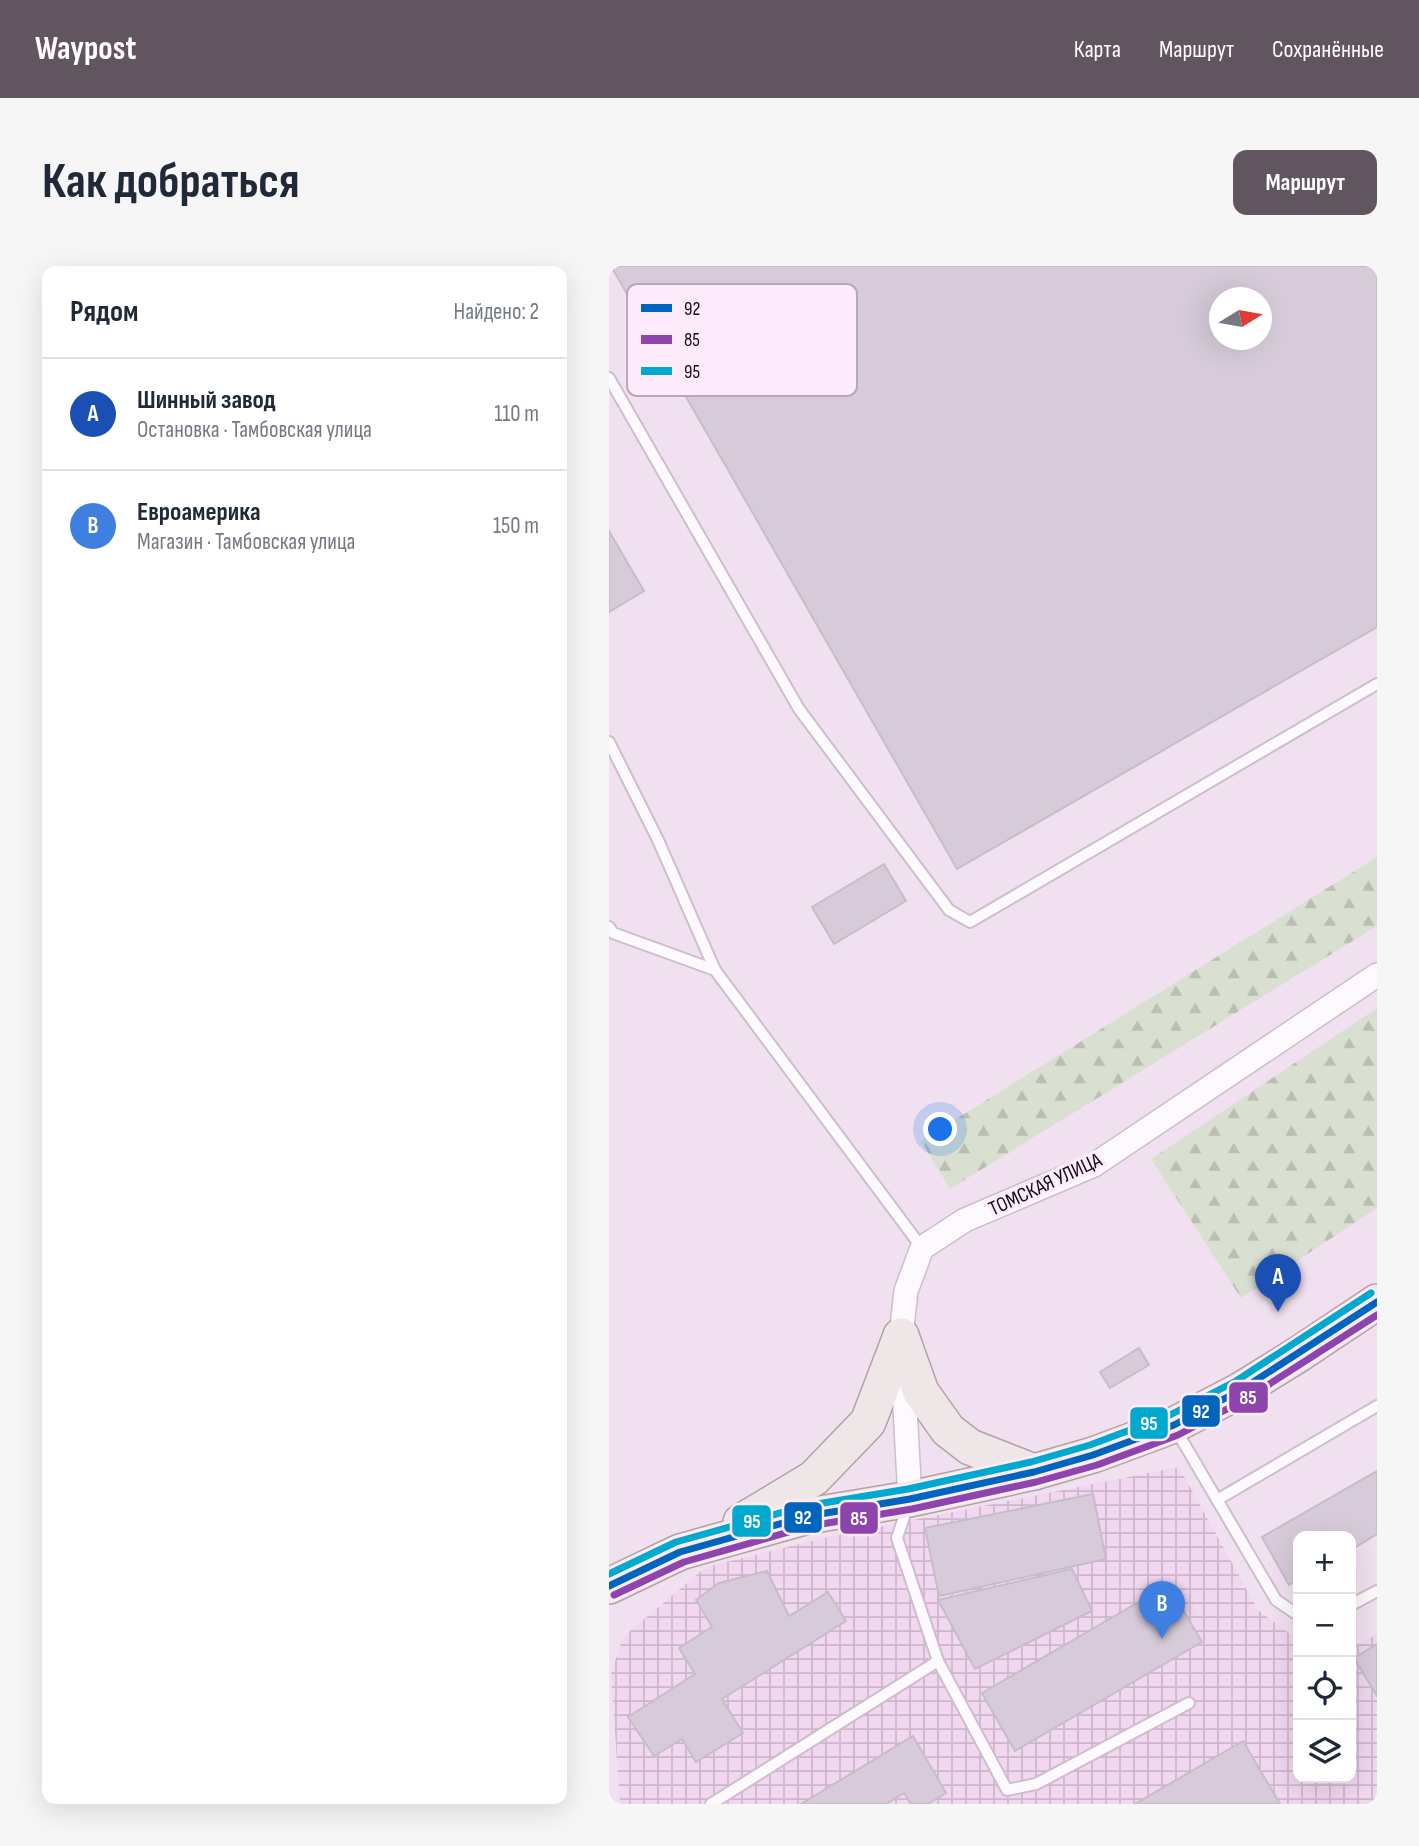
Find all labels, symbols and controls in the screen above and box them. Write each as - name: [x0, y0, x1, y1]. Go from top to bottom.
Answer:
- text: Waypost: [35, 29, 136, 69]
- text: Карта: [1074, 35, 1121, 64]
- text: Маршрут: [1159, 35, 1234, 64]
- text: Сохранённые: [1272, 35, 1384, 64]
- button: Маршрут: [1233, 150, 1377, 215]
- text: Как добраться: [42, 153, 300, 212]
- legend: [627, 284, 857, 396]
- north arrow: [1209, 287, 1272, 350]
- text: Рядом: [70, 294, 138, 330]
- text: Найдено: 2: [453, 298, 539, 326]
- text: 92: [684, 298, 700, 321]
- text: 85: [684, 329, 700, 352]
- text: 95: [684, 361, 700, 384]
- text: Шинный завод: [137, 385, 276, 416]
- text: A: [88, 400, 98, 428]
- text: 110 m: [494, 400, 539, 428]
- text: Остановка · Тамбовская улица: [137, 416, 372, 444]
- text: Евроамерика: [137, 497, 261, 528]
- text: B: [88, 512, 98, 540]
- text: 150 m: [493, 512, 539, 540]
- text: Магазин · Тамбовская улица: [137, 528, 355, 556]
- your location: [923, 1112, 957, 1146]
- street label: ТОМСКАЯ УЛИЦА: [985, 1147, 1107, 1221]
- pin: A: [1255, 1254, 1301, 1312]
- line badge: 85: [1228, 1381, 1269, 1414]
- text: 85: [1239, 1387, 1257, 1410]
- line badge: 92: [1181, 1394, 1221, 1428]
- text: 92: [1192, 1401, 1210, 1424]
- line badge: 95: [1129, 1406, 1169, 1440]
- text: 95: [1140, 1413, 1158, 1436]
- line badge: 92: [783, 1501, 823, 1534]
- line badge: 85: [839, 1501, 879, 1535]
- line badge: 95: [731, 1504, 772, 1538]
- text: 92: [794, 1507, 812, 1530]
- text: 85: [850, 1508, 868, 1531]
- text: 95: [743, 1511, 761, 1534]
- map controls: [1293, 1531, 1356, 1783]
- button: +: [1293, 1531, 1356, 1594]
- pin: B: [1139, 1581, 1185, 1639]
- button: −: [1293, 1594, 1356, 1657]
- button: locate: [1293, 1657, 1356, 1720]
- button: layers: [1293, 1720, 1356, 1783]

